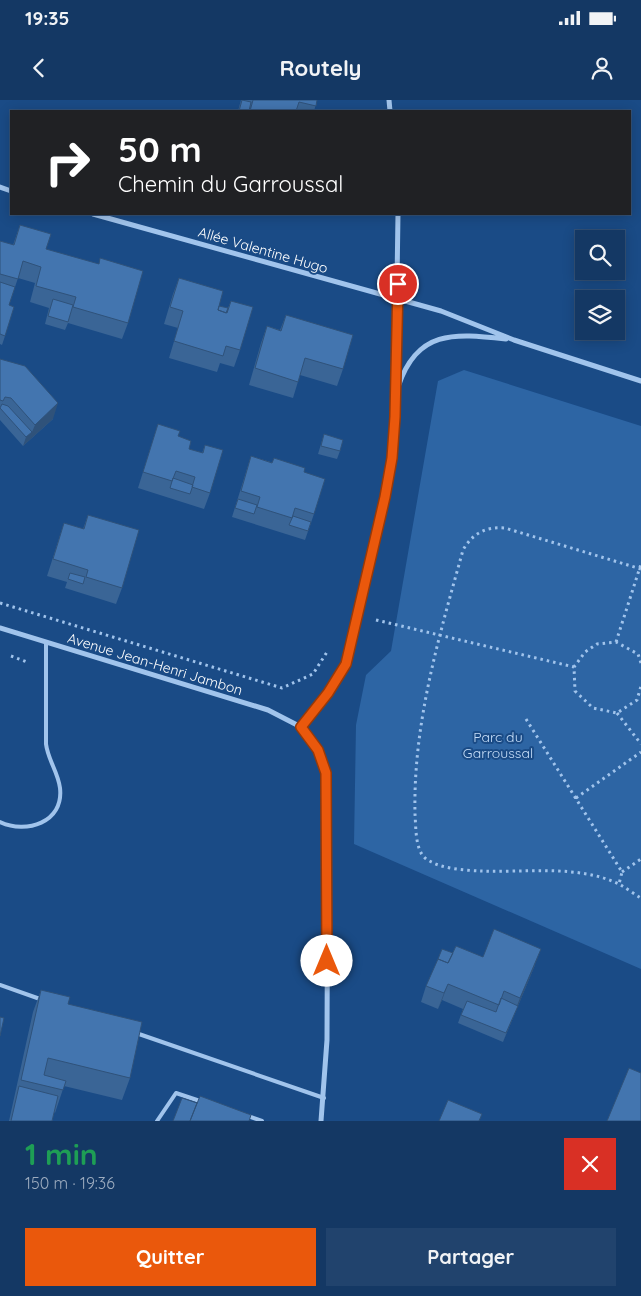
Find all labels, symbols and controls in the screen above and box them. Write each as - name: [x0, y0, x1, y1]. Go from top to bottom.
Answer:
- text: 19:35: [25, 6, 70, 30]
- icon: back: [25, 54, 53, 82]
- text: Routely: [279, 54, 362, 82]
- icon: person: [588, 54, 616, 82]
- text: 50 m: [118, 127, 202, 171]
- icon: right: [35, 130, 100, 195]
- text: Chemin du Garroussal: [118, 170, 343, 198]
- street label: Allée Valentine Hugo: [196, 223, 330, 277]
- map controls: [575, 230, 625, 340]
- button: search: [575, 230, 625, 280]
- pin: [377, 263, 419, 305]
- icon: arrive: [384, 270, 412, 298]
- button: layers: [575, 290, 625, 340]
- street label: Avenue Jean-Henri Jambon: [65, 629, 245, 699]
- park label: Parc du Garroussal: [463, 728, 533, 762]
- position arrow: [300, 934, 352, 986]
- text: 1 min: [25, 1135, 98, 1173]
- button: close: [564, 1138, 616, 1190]
- text: 150 m · 19:36: [25, 1173, 115, 1193]
- button: Quitter: [25, 1228, 316, 1286]
- button: Partager: [326, 1228, 616, 1286]

